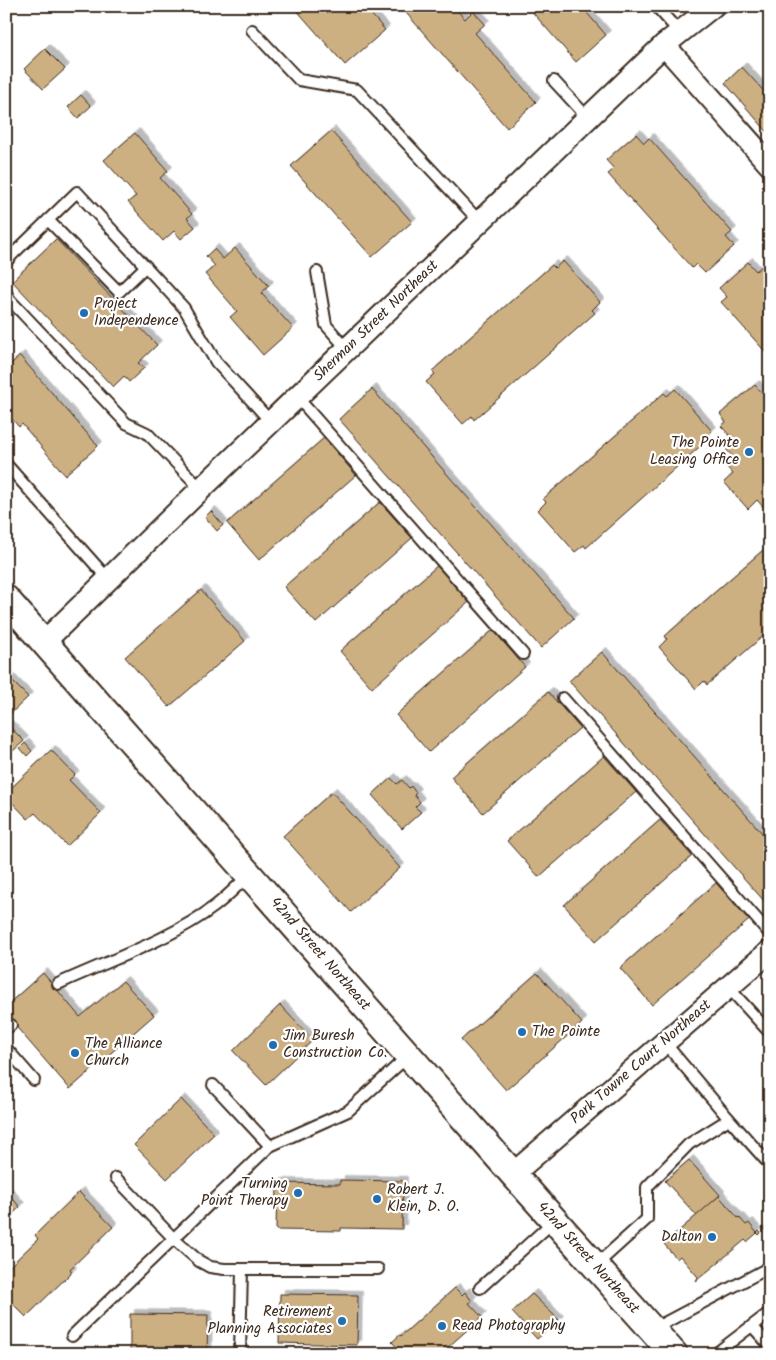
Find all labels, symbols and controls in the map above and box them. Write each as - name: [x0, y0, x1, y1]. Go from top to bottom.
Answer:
- street label: Sherman Street Northeast: [308, 254, 444, 387]
- place label: Project Independence: [94, 292, 179, 333]
- marker: Project Independence: [78, 307, 90, 319]
- place label: The Pointe Leasing Office: [650, 431, 739, 472]
- marker: The Pointe Leasing Office: [743, 446, 755, 458]
- street label: 42nd Street Northeast: [264, 892, 377, 1016]
- street label: Park Towne Court Northeast: [565, 994, 717, 1130]
- place label: The Pointe: [532, 1020, 600, 1044]
- place label: Jim Buresh Construction Co.: [283, 1024, 387, 1065]
- marker: The Pointe: [516, 1026, 528, 1038]
- place label: The Alliance Church: [85, 1032, 163, 1073]
- marker: Jim Buresh Construction Co.: [267, 1039, 279, 1051]
- marker: The Alliance Church: [69, 1047, 81, 1059]
- place label: Turning Point Therapy: [201, 1172, 289, 1213]
- place label: Robert J. Klein, D. O.: [387, 1178, 459, 1219]
- marker: Turning Point Therapy: [292, 1187, 304, 1199]
- marker: Robert J. Klein, D. O.: [371, 1193, 383, 1205]
- street label: 42nd Street Northeast: [531, 1196, 645, 1320]
- place label: Dalton: [661, 1225, 702, 1249]
- marker: Dalton: [706, 1231, 718, 1243]
- place label: Retirement Planning Associates: [208, 1300, 333, 1341]
- place label: Read Photography: [452, 1314, 566, 1338]
- marker: Retirement Planning Associates: [336, 1315, 348, 1327]
- marker: Read Photography: [436, 1320, 448, 1332]

